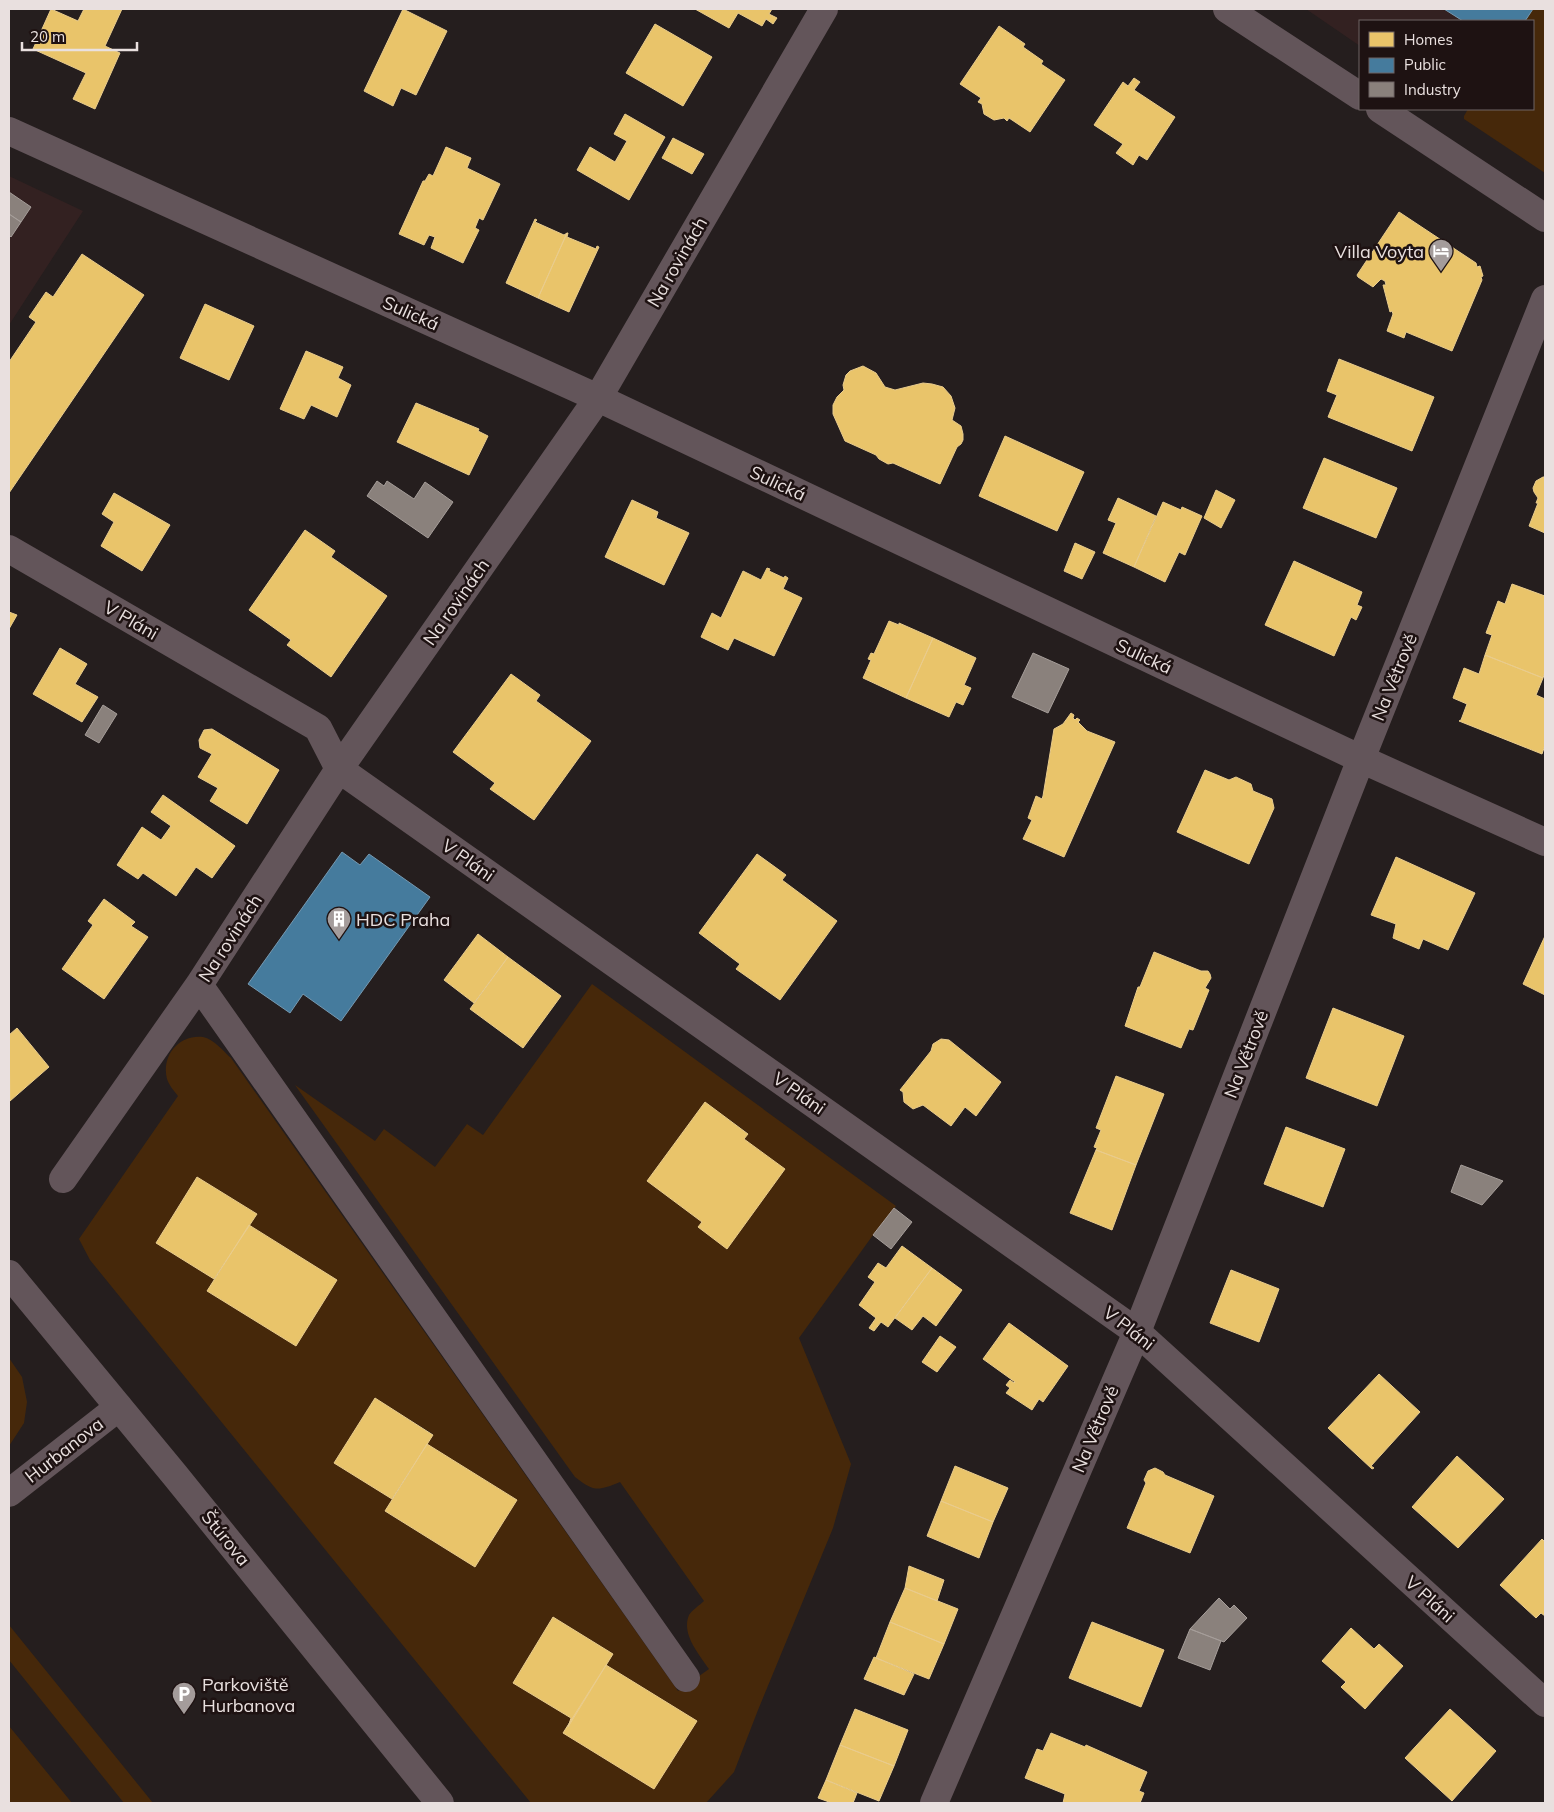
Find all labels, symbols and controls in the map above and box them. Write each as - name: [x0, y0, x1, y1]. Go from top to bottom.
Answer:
- scale bar: [22, 20, 138, 52]
- legend: [1359, 20, 1534, 110]
- text: 20 m: [30, 27, 65, 46]
- text: Homes: [1404, 30, 1453, 49]
- text: Public: [1404, 55, 1446, 74]
- text: Industry: [1404, 80, 1461, 99]
- street label: Na rovinách: [642, 213, 712, 311]
- hotel icon: Villa Voyta: [1428, 238, 1454, 272]
- place label: Villa Voyta: [1335, 240, 1424, 263]
- street label: Sulická: [379, 290, 443, 336]
- street label: Sulická: [746, 460, 810, 506]
- street label: Na rovinách: [418, 554, 494, 650]
- street label: V Pláni: [100, 595, 162, 645]
- street label: Na Větrově: [1366, 630, 1422, 724]
- street label: Sulická: [1112, 633, 1176, 679]
- street label: V Pláni: [437, 834, 499, 886]
- street label: Na rovinách: [193, 890, 267, 986]
- building icon: HDC Praha: [326, 906, 352, 940]
- place label: HDC Praha: [356, 908, 450, 931]
- street label: Na Větrově: [1219, 1007, 1273, 1101]
- street label: V Pláni: [768, 1067, 830, 1119]
- street label: V Pláni: [1099, 1301, 1159, 1355]
- street label: Na Větrově: [1066, 1382, 1124, 1476]
- street label: Hurbanova: [20, 1412, 108, 1488]
- street label: Štúrova: [197, 1506, 255, 1570]
- street label: V Pláni: [1400, 1571, 1460, 1627]
- place label: Parkoviště Hurbanova: [202, 1673, 295, 1717]
- parking icon: Parkoviště Hurbanova: [171, 1681, 197, 1715]

